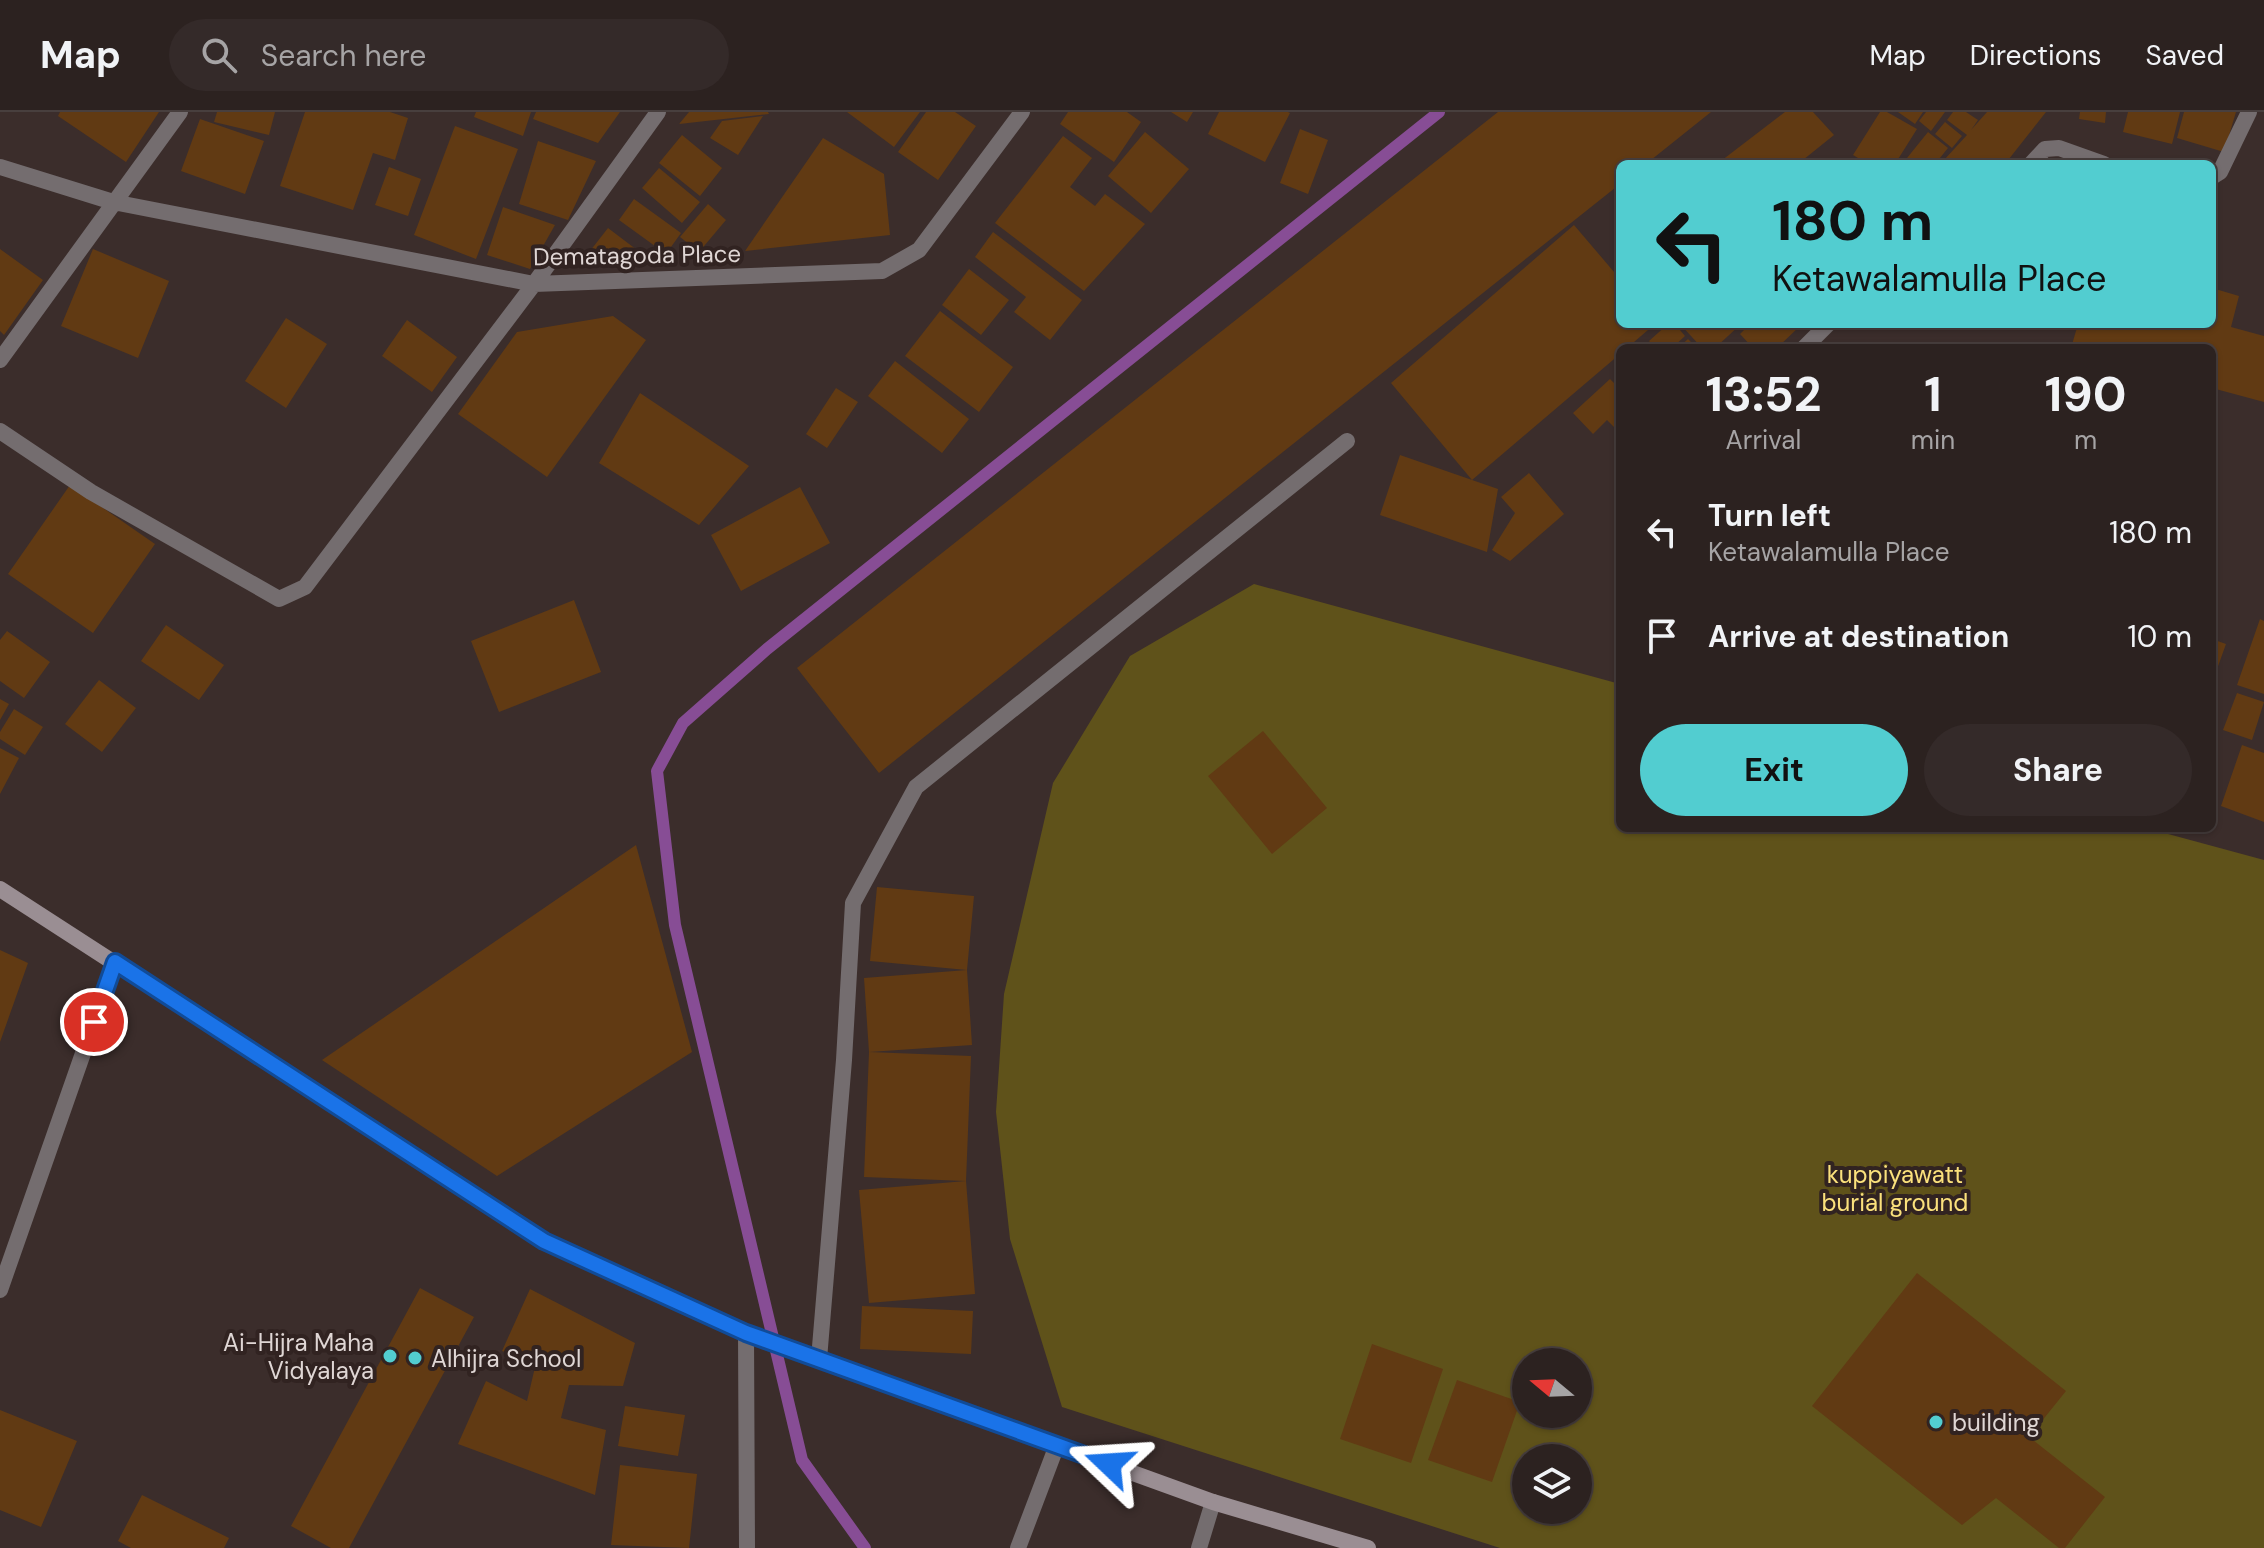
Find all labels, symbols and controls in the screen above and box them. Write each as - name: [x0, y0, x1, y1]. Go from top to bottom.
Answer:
- search box: [169, 19, 729, 91]
- text: Map: [40, 30, 121, 80]
- icon: search: [197, 33, 241, 77]
- text: Search here: [261, 36, 426, 75]
- text: Map: [1869, 37, 1926, 74]
- text: Directions: [1970, 37, 2102, 74]
- text: Saved: [2146, 37, 2224, 74]
- text: 180 m: [1772, 184, 1933, 257]
- icon: left: [1640, 192, 1744, 296]
- street label: Dematagoda Place: [533, 238, 741, 272]
- text: Ketawalamulla Place: [1772, 255, 2106, 302]
- text: 13:52: [1706, 363, 1821, 426]
- text: 1: [1924, 363, 1942, 426]
- text: 190: [2045, 363, 2126, 426]
- text: Arrival: [1726, 423, 1801, 457]
- text: min: [1911, 423, 1955, 457]
- text: m: [2074, 423, 2097, 457]
- text: Turn left: [1708, 496, 1831, 535]
- icon: left: [1640, 510, 1684, 554]
- text: 180 m: [2109, 513, 2192, 552]
- text: Ketawalamulla Place: [1708, 535, 1950, 569]
- icon: arrive: [1640, 614, 1684, 658]
- text: Arrive at destination: [1708, 617, 2009, 656]
- text: 10 m: [2127, 617, 2192, 656]
- button: Exit: [1640, 724, 1908, 816]
- button: Share: [1924, 724, 2192, 816]
- pin: [60, 988, 128, 1056]
- icon: arrive: [72, 1000, 116, 1044]
- park label: kuppiyawatt burial ground: [1822, 1159, 1968, 1218]
- place label: Ai-Hijra Maha Vidyalaya: [223, 1327, 374, 1386]
- place label: Alhijra School: [431, 1343, 581, 1374]
- marker: Ai-Hijra Maha Vidyalaya: [381, 1347, 399, 1365]
- north arrow: [1512, 1348, 1592, 1428]
- map controls: [1512, 1348, 1592, 1524]
- marker: Alhijra School: [406, 1349, 424, 1367]
- place label: building: [1952, 1407, 2040, 1438]
- marker: building: [1927, 1413, 1945, 1431]
- position arrow: [1067, 1422, 1151, 1506]
- button: layers: [1512, 1444, 1592, 1524]

